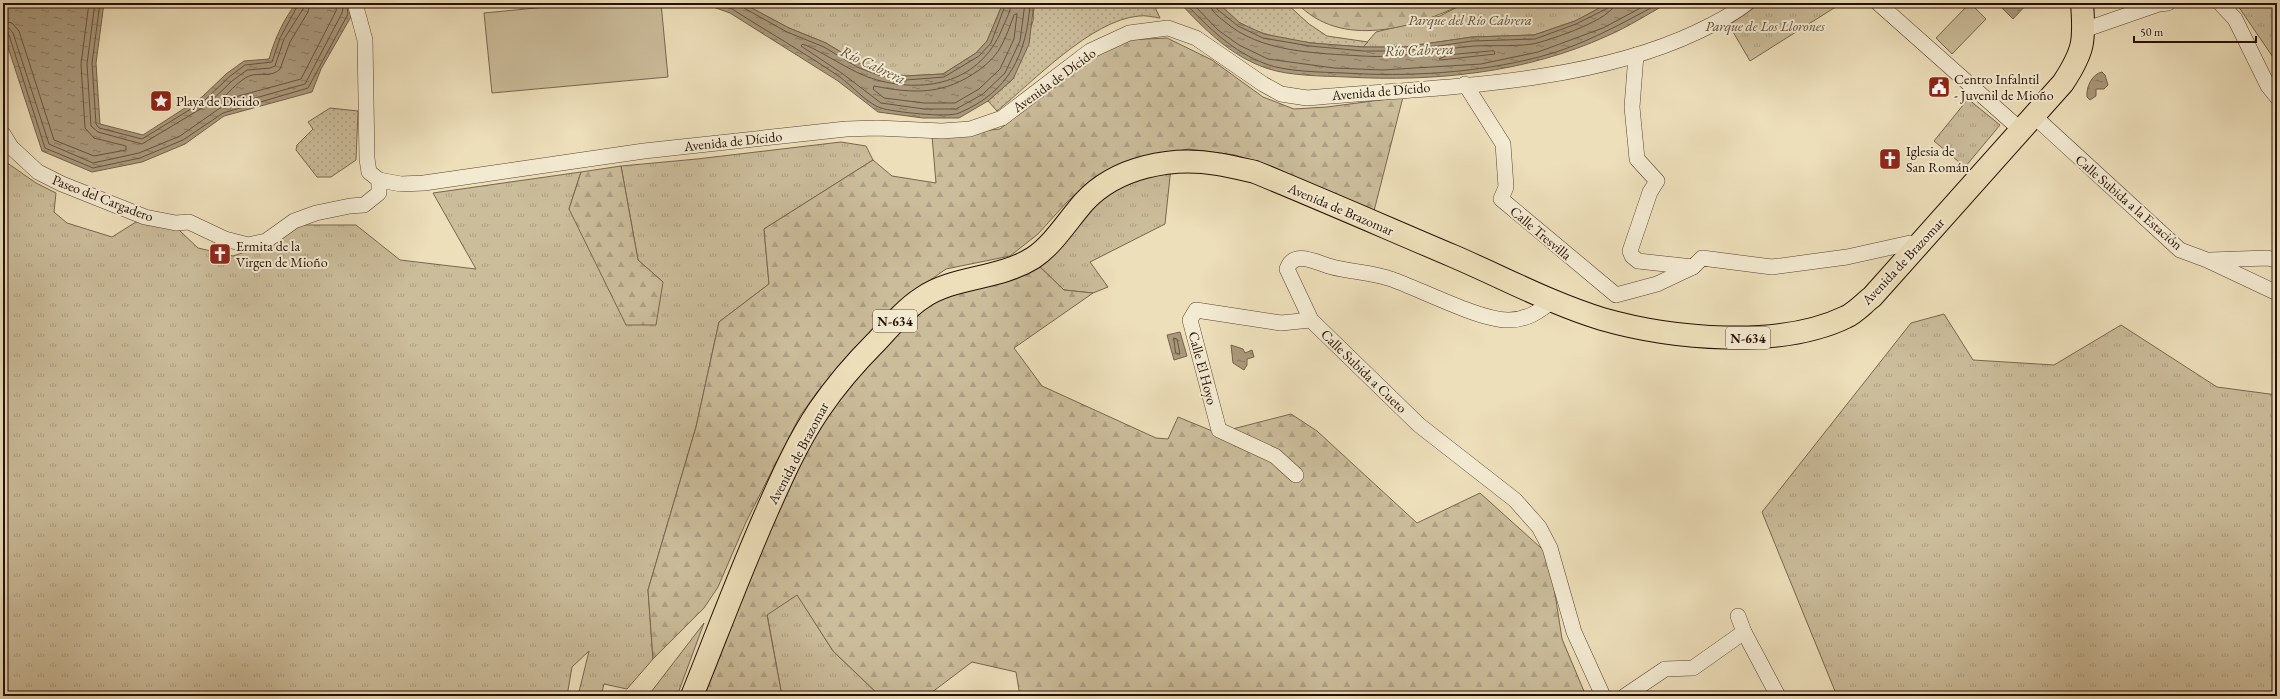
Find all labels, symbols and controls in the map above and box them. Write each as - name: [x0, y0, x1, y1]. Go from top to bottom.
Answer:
- park label: Parque del Río Cabrera: [1408, 11, 1532, 30]
- park label: Parque de Los Llorones: [1705, 17, 1825, 36]
- scale bar: [2134, 18, 2256, 44]
- text: 50 m: [2140, 24, 2164, 40]
- water label: Río Cabrera: [1384, 39, 1454, 60]
- water label: Río Cabrera: [838, 41, 909, 88]
- street label: Avenida de Dícido: [1008, 44, 1099, 117]
- place label: Centro Infalntil - Juvenil de Mioño: [1954, 70, 2054, 104]
- public building icon: Centro Infalntil - Juvenil de Mioño: [1926, 74, 1952, 100]
- street label: Avenida de Dícido: [1330, 78, 1431, 104]
- place icon: Playa de Dicido: [148, 88, 174, 114]
- place label: Playa de Dicido: [176, 92, 259, 110]
- street label: Avenida de Dícido: [682, 127, 783, 155]
- place label: Iglesia de San Román: [1906, 142, 1970, 176]
- church icon: Iglesia de San Román: [1877, 146, 1903, 172]
- street label: Calle Subida a la Estación: [2072, 150, 2187, 254]
- street label: Paseo del Cargadero: [50, 170, 156, 226]
- street label: Avenida de Brazomar: [1284, 178, 1397, 240]
- street label: Calle Tresvilla: [1506, 202, 1576, 264]
- street label: Avenida de Brazomar: [1857, 213, 1948, 309]
- place label: Ermita de la Virgen de Mioño: [236, 237, 328, 271]
- church icon: Ermita de la Virgen de Mioño: [207, 241, 233, 267]
- road number: N-634: [873, 310, 917, 332]
- street label: Calle Subida a Cueto: [1317, 325, 1411, 417]
- road number: N-634: [1726, 327, 1770, 349]
- street label: Calle El Hoyo: [1185, 329, 1221, 407]
- street label: Avenida de Brazomar: [763, 399, 833, 508]

